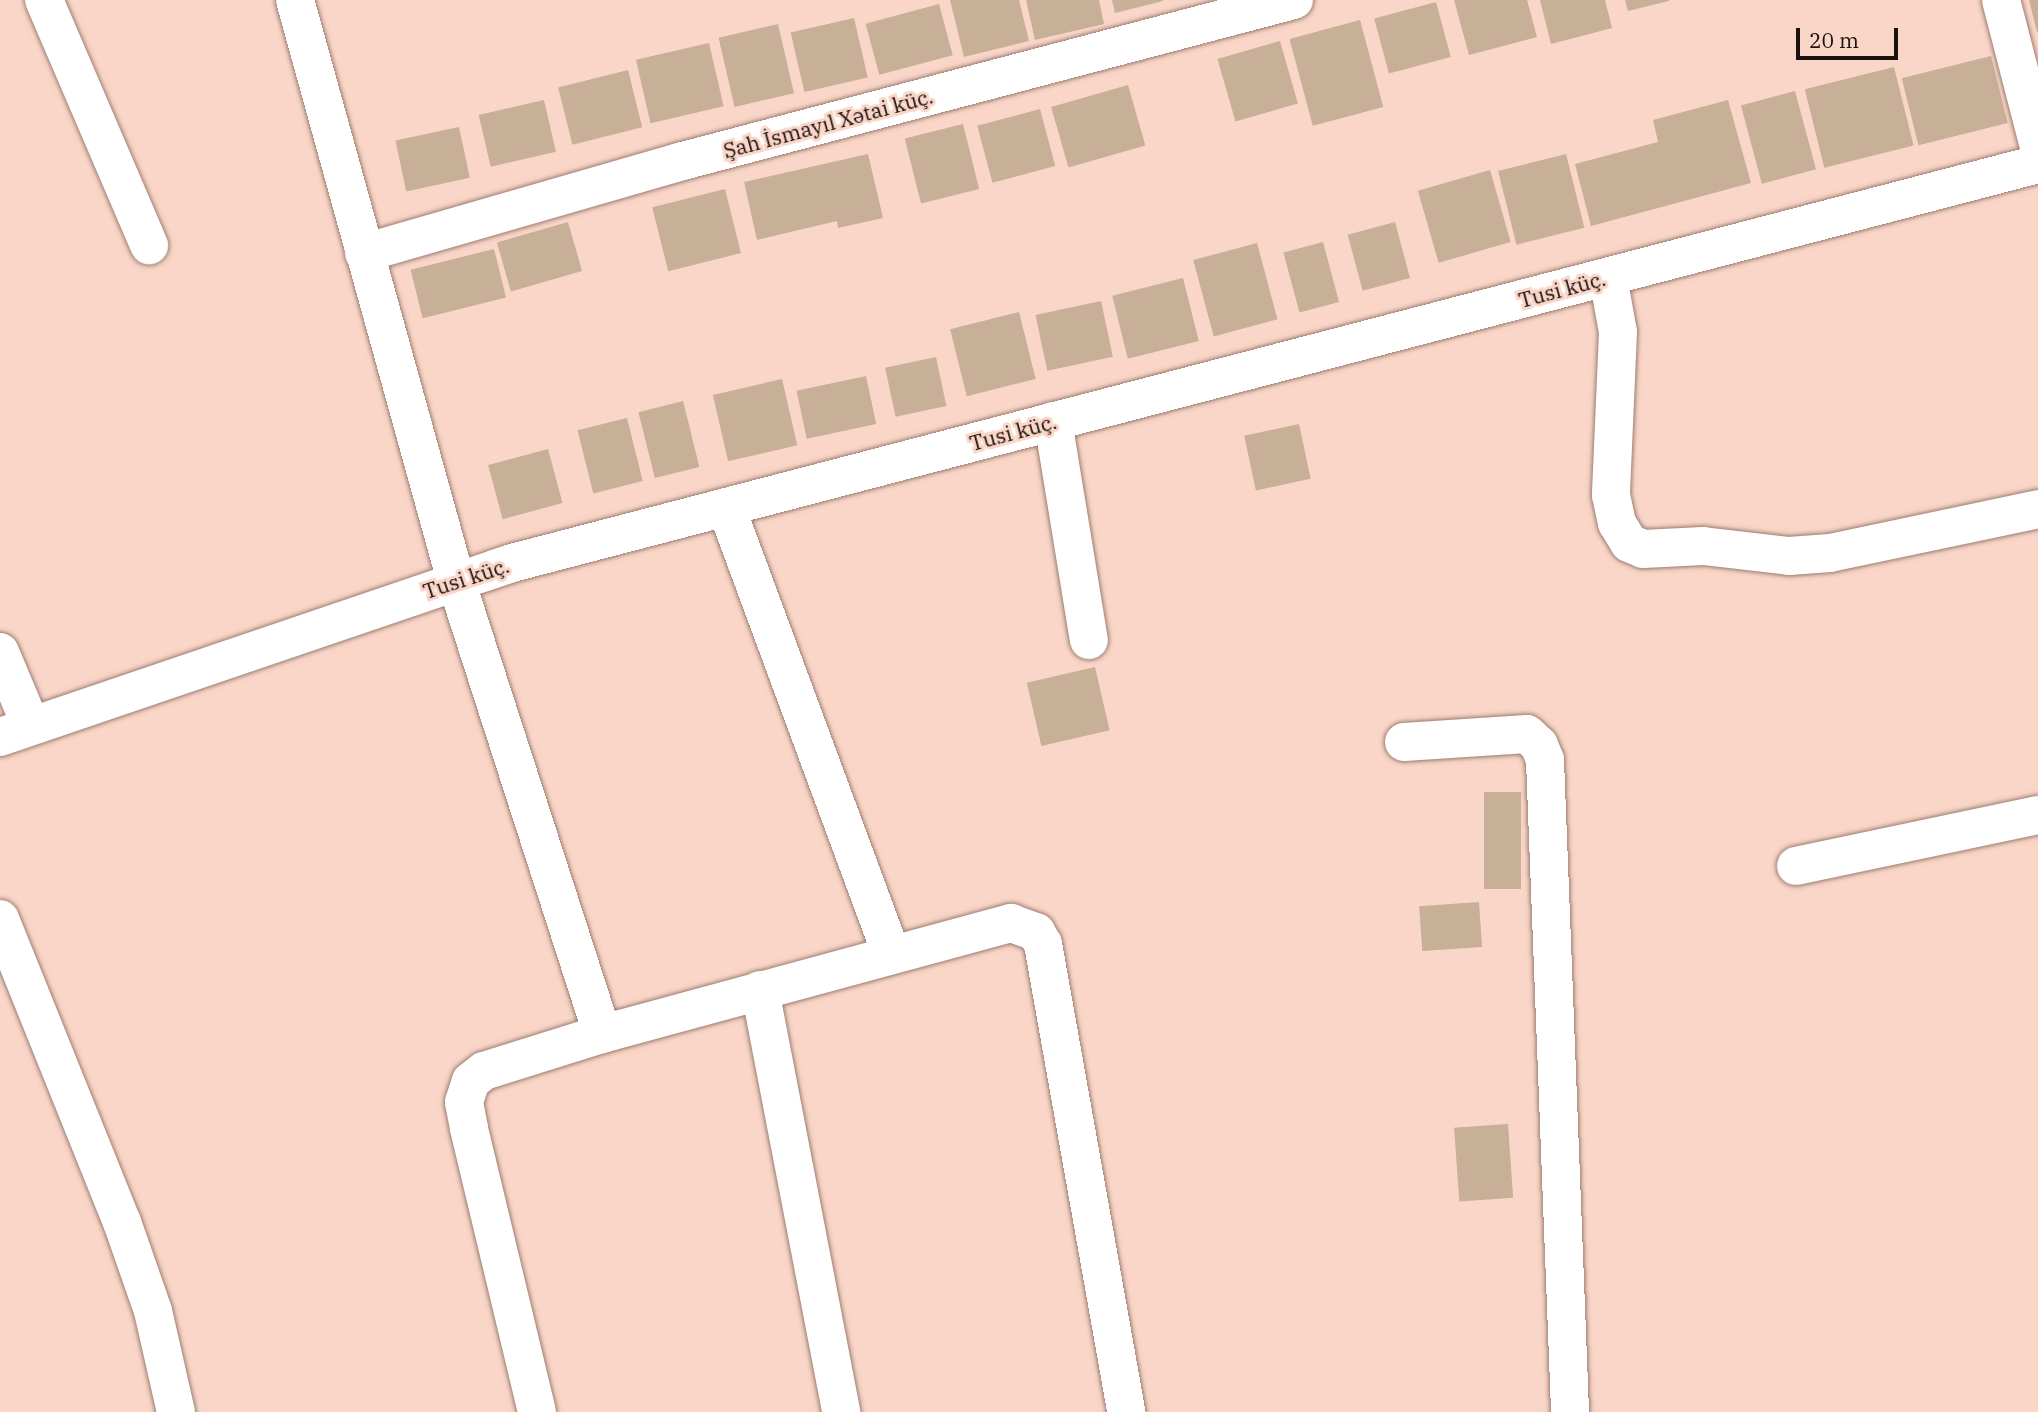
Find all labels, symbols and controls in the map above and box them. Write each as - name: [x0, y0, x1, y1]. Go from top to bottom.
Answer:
- scale bar: [1800, 14, 1902, 58]
- text: 20 m: [1809, 26, 1859, 54]
- street label: Şah İsmayıl Xətai küç.: [720, 83, 936, 163]
- street label: Tusi küç.: [1516, 265, 1608, 313]
- street label: Tusi küç.: [967, 408, 1059, 456]
- street label: Tusi küç.: [420, 552, 512, 604]

